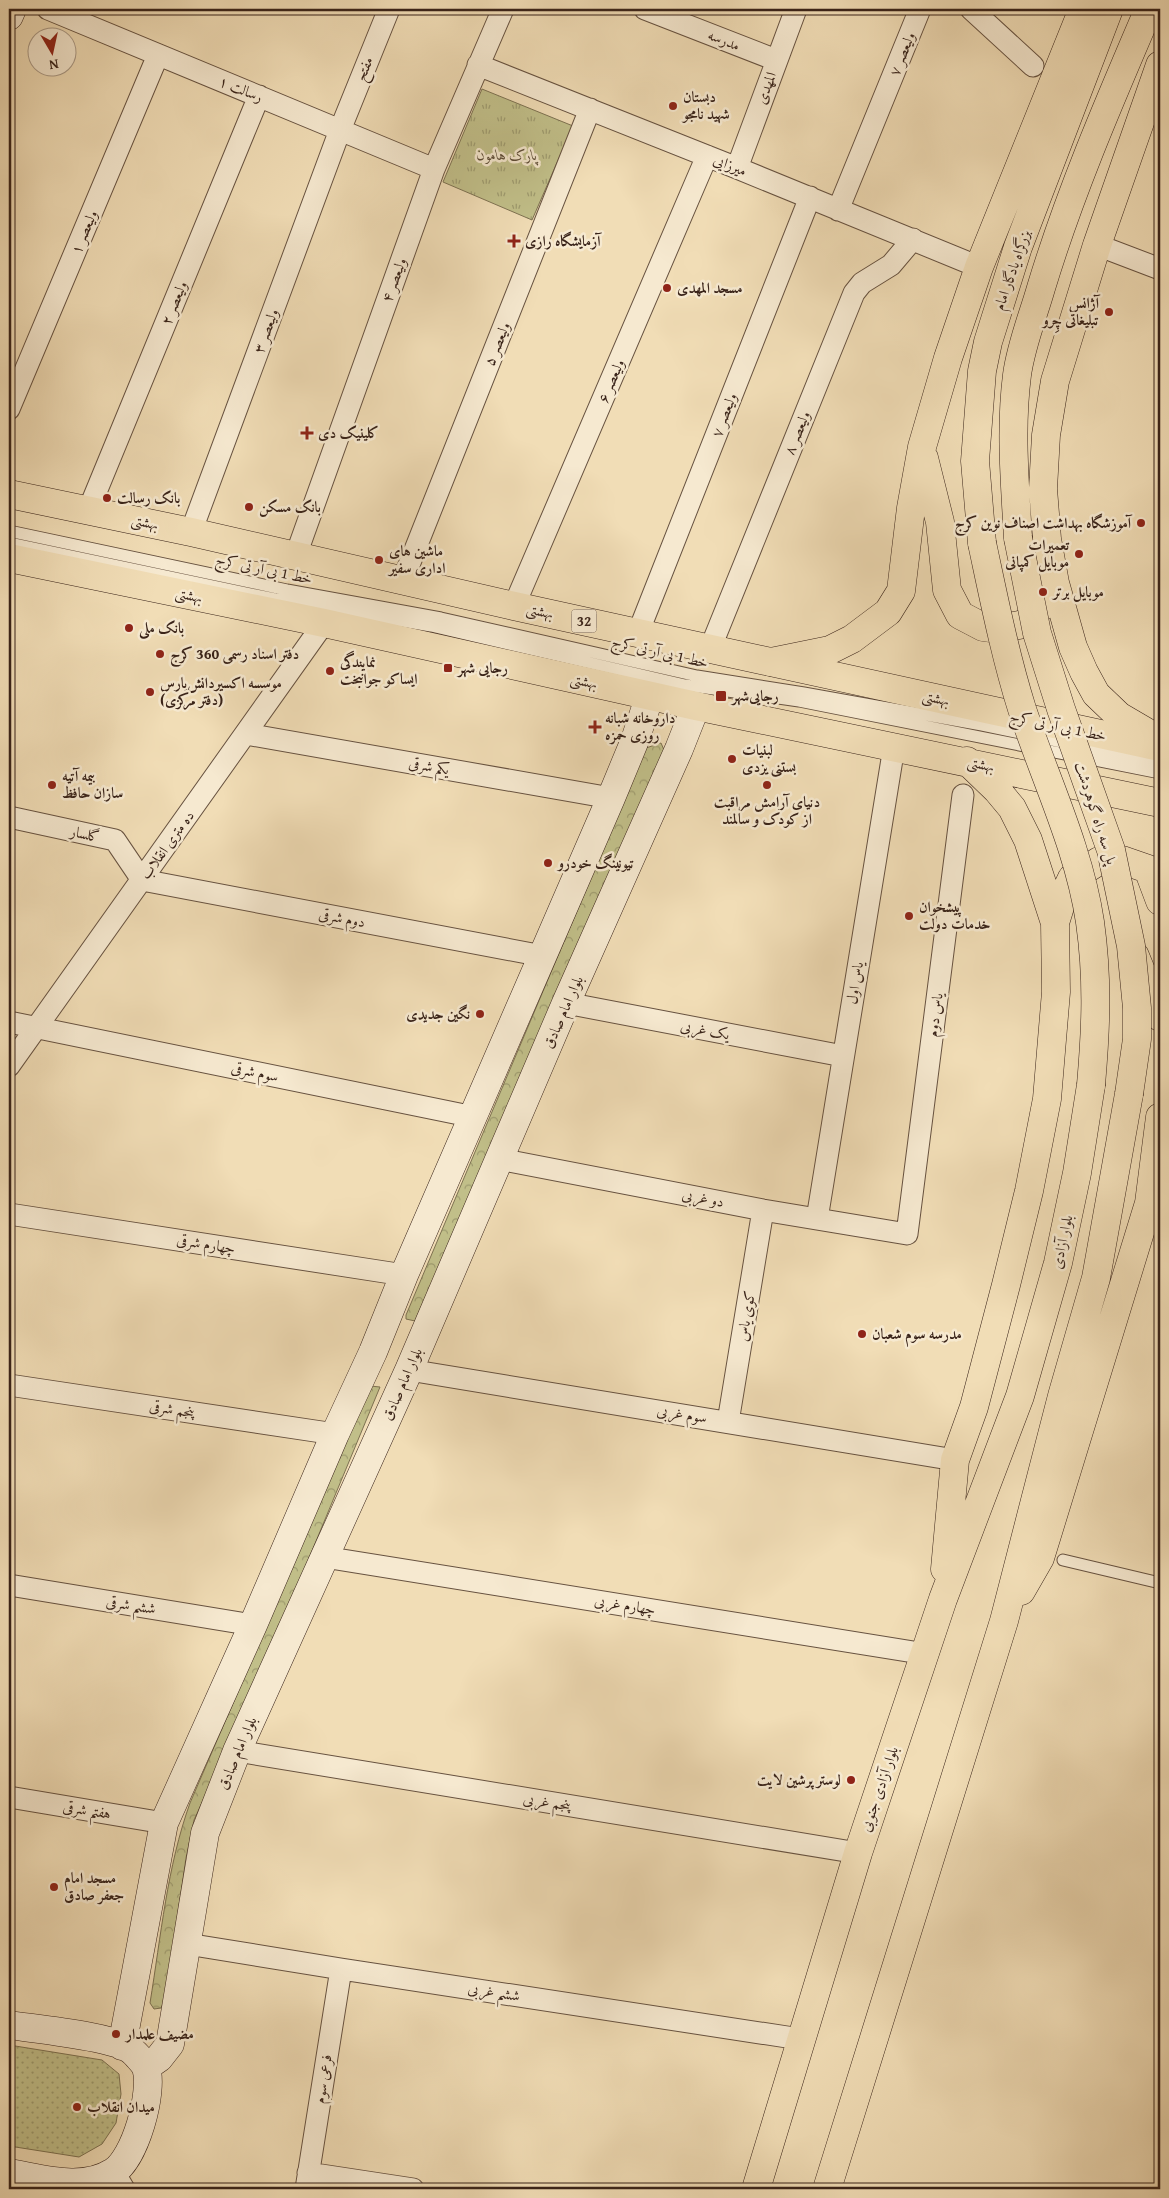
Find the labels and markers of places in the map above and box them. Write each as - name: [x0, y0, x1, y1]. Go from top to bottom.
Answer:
- place label: دبستان شهید نامجو: [681, 86, 730, 124]
- marker: دبستان شهید نامجو: [667, 100, 679, 112]
- place label: آزمایشگاه رازی: [525, 230, 602, 251]
- marker: آزمایشگاه رازی: [507, 234, 521, 248]
- place label: مسجد المهدی: [677, 277, 743, 298]
- marker: مسجد المهدی: [661, 282, 673, 294]
- place label: آژانس تبلیغاتی چِرو: [1041, 292, 1101, 333]
- marker: آژانس تبلیغاتی چِرو: [1103, 306, 1115, 318]
- place label: کلینیک دی: [318, 422, 379, 443]
- marker: کلینیک دی: [300, 426, 314, 440]
- place label: بانک رسالت: [117, 487, 180, 508]
- marker: بانک رسالت: [101, 492, 113, 504]
- place label: بانک مسکن: [259, 496, 321, 518]
- marker: بانک مسکن: [243, 501, 255, 513]
- place label: آموزشگاه بهداشت اصناف نوین کرج: [955, 512, 1133, 537]
- marker: آموزشگاه بهداشت اصناف نوین کرج: [1135, 517, 1147, 529]
- place label: تعمیرات موبایل کمپانی: [1004, 534, 1070, 573]
- place label: ماشین های اداری سفیر: [387, 540, 445, 578]
- marker: تعمیرات موبایل کمپانی: [1073, 548, 1085, 560]
- marker: ماشین های اداری سفیر: [373, 554, 385, 566]
- place label: موبایل برتر: [1051, 581, 1104, 603]
- marker: موبایل برتر: [1037, 586, 1049, 598]
- place label: بانک ملی: [138, 617, 184, 640]
- marker: بانک ملی: [123, 622, 135, 634]
- place label: دفتر اسناد رسمی 360 کرج: [170, 643, 299, 668]
- marker: دفتر اسناد رسمی 360 کرج: [154, 648, 166, 660]
- place label: نمایندگی ایساکو جوانبخت: [339, 650, 417, 689]
- place label: رجایی شهر: [456, 657, 508, 678]
- marker: رجایی شهر: [442, 662, 454, 674]
- marker: نمایندگی ایساکو جوانبخت: [324, 665, 336, 677]
- place label: موسسه اکسیردانش‌پارس (دفتر مرکزی): [160, 672, 282, 710]
- place label: رجایی‌شهر: [730, 685, 779, 706]
- marker: موسسه اکسیردانش‌پارس (دفتر مرکزی): [144, 686, 156, 698]
- marker: رجایی‌شهر: [714, 689, 728, 703]
- place label: داروخانه شبانه روزی حمزه: [605, 707, 676, 745]
- marker: داروخانه شبانه روزی حمزه: [589, 721, 601, 733]
- place label: لبنیات بستنی یزدی: [742, 739, 797, 778]
- marker: لبنیات بستنی یزدی: [726, 753, 738, 765]
- place label: بیمه آتیه سازان حافظ: [62, 765, 123, 803]
- marker: بیمه آتیه سازان حافظ: [46, 779, 58, 791]
- marker: دنیای آرامش مراقبت از کودک و سالمند: [761, 779, 773, 791]
- place label: دنیای آرامش مراقبت از کودک و سالمند: [714, 791, 820, 829]
- place label: تیونینگ خودرو: [556, 852, 635, 873]
- marker: تیونینگ خودرو: [542, 857, 554, 869]
- place label: پیشخوان خدمات دولت: [919, 896, 990, 934]
- marker: پیشخوان خدمات دولت: [903, 910, 915, 922]
- place label: نگین جدیدی: [406, 1003, 470, 1024]
- marker: نگین جدیدی: [474, 1008, 486, 1020]
- place label: مدرسه سوم شعبان: [872, 1323, 962, 1347]
- marker: مدرسه سوم شعبان: [856, 1328, 868, 1340]
- place label: لوستر پرشين لايت: [757, 1769, 841, 1790]
- marker: لوستر پرشين لايت: [845, 1774, 857, 1786]
- place label: مسجد امام جعفر صادق: [64, 1867, 125, 1905]
- marker: مسجد امام جعفر صادق: [48, 1881, 60, 1893]
- place label: مضیف علمدار: [124, 2023, 194, 2044]
- marker: مضیف علمدار: [110, 2028, 122, 2040]
- place label: میدان انقلاب: [87, 2096, 155, 2117]
- marker: میدان انقلاب: [71, 2101, 83, 2113]

